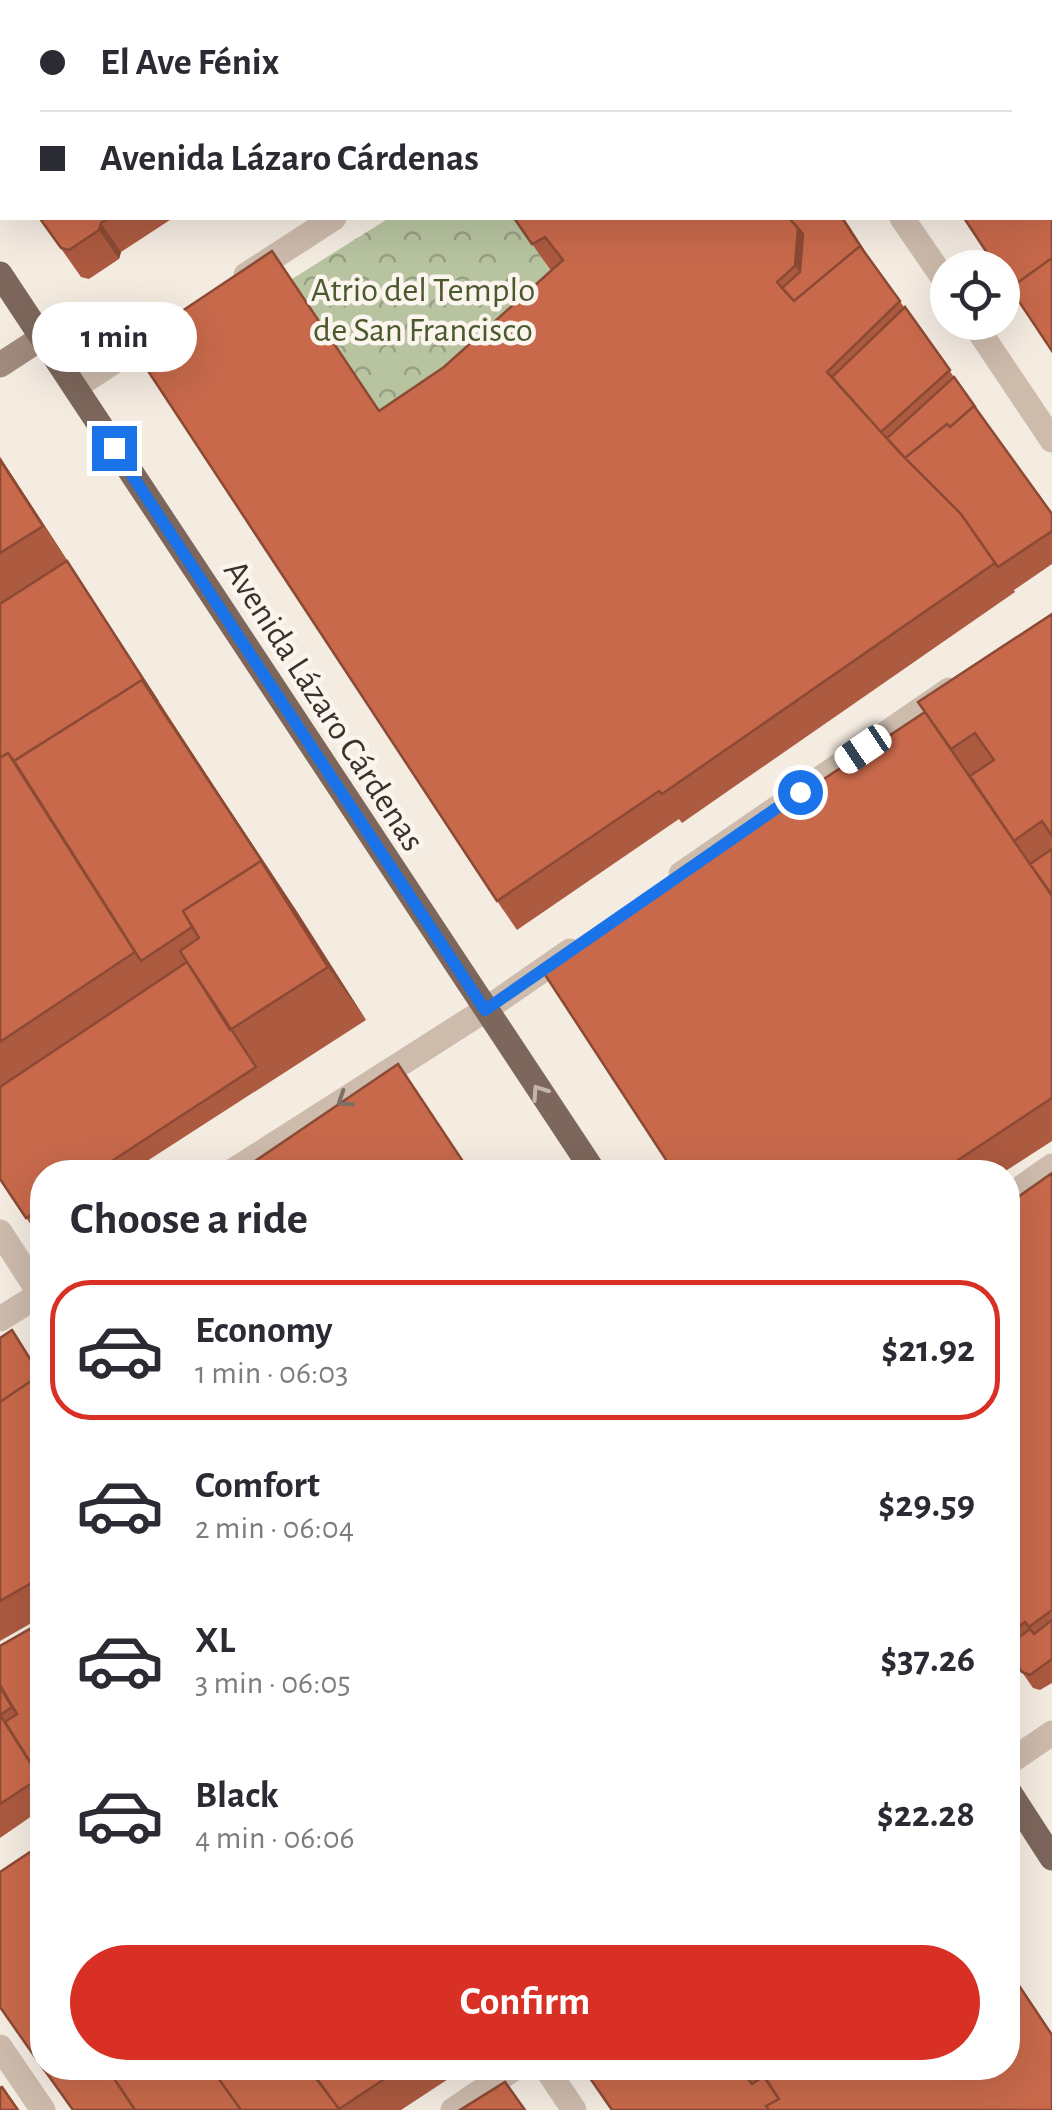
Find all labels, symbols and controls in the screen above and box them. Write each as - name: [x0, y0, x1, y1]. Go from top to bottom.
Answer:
- text: El Ave Fénix: [100, 44, 279, 82]
- text: Avenida Lázaro Cárdenas: [100, 140, 479, 178]
- map controls: [930, 250, 1020, 340]
- button: locate: [930, 250, 1020, 340]
- park label: Atrio del Templo de San Francisco: [311, 273, 535, 348]
- callout: 1 min: [32, 303, 196, 373]
- text: 1 min: [81, 321, 148, 353]
- route end: [92, 426, 137, 471]
- street label: Avenida Lázaro Cárdenas: [217, 554, 431, 857]
- car: [830, 720, 896, 778]
- route start: [778, 770, 823, 815]
- one-way arrow: [533, 1084, 552, 1102]
- one-way arrow: [336, 1088, 354, 1107]
- text: Choose a ride: [70, 1197, 308, 1242]
- icon: car: [75, 1305, 165, 1395]
- text: Economy: [195, 1312, 333, 1350]
- text: $21.92: [881, 1331, 975, 1369]
- text: 1 min · 06:03: [195, 1357, 348, 1389]
- icon: car: [75, 1460, 165, 1550]
- text: Comfort: [195, 1467, 320, 1505]
- text: $29.59: [878, 1486, 975, 1524]
- text: 2 min · 06:04: [195, 1512, 354, 1544]
- icon: car: [75, 1615, 165, 1705]
- text: XL: [195, 1622, 235, 1660]
- text: $37.26: [880, 1641, 975, 1679]
- text: 3 min · 06:05: [195, 1667, 351, 1699]
- icon: car: [75, 1770, 165, 1860]
- text: Black: [195, 1777, 279, 1815]
- text: $22.28: [877, 1796, 975, 1834]
- text: 4 min · 06:06: [195, 1822, 355, 1854]
- button: Confirm: [70, 1945, 980, 2060]

